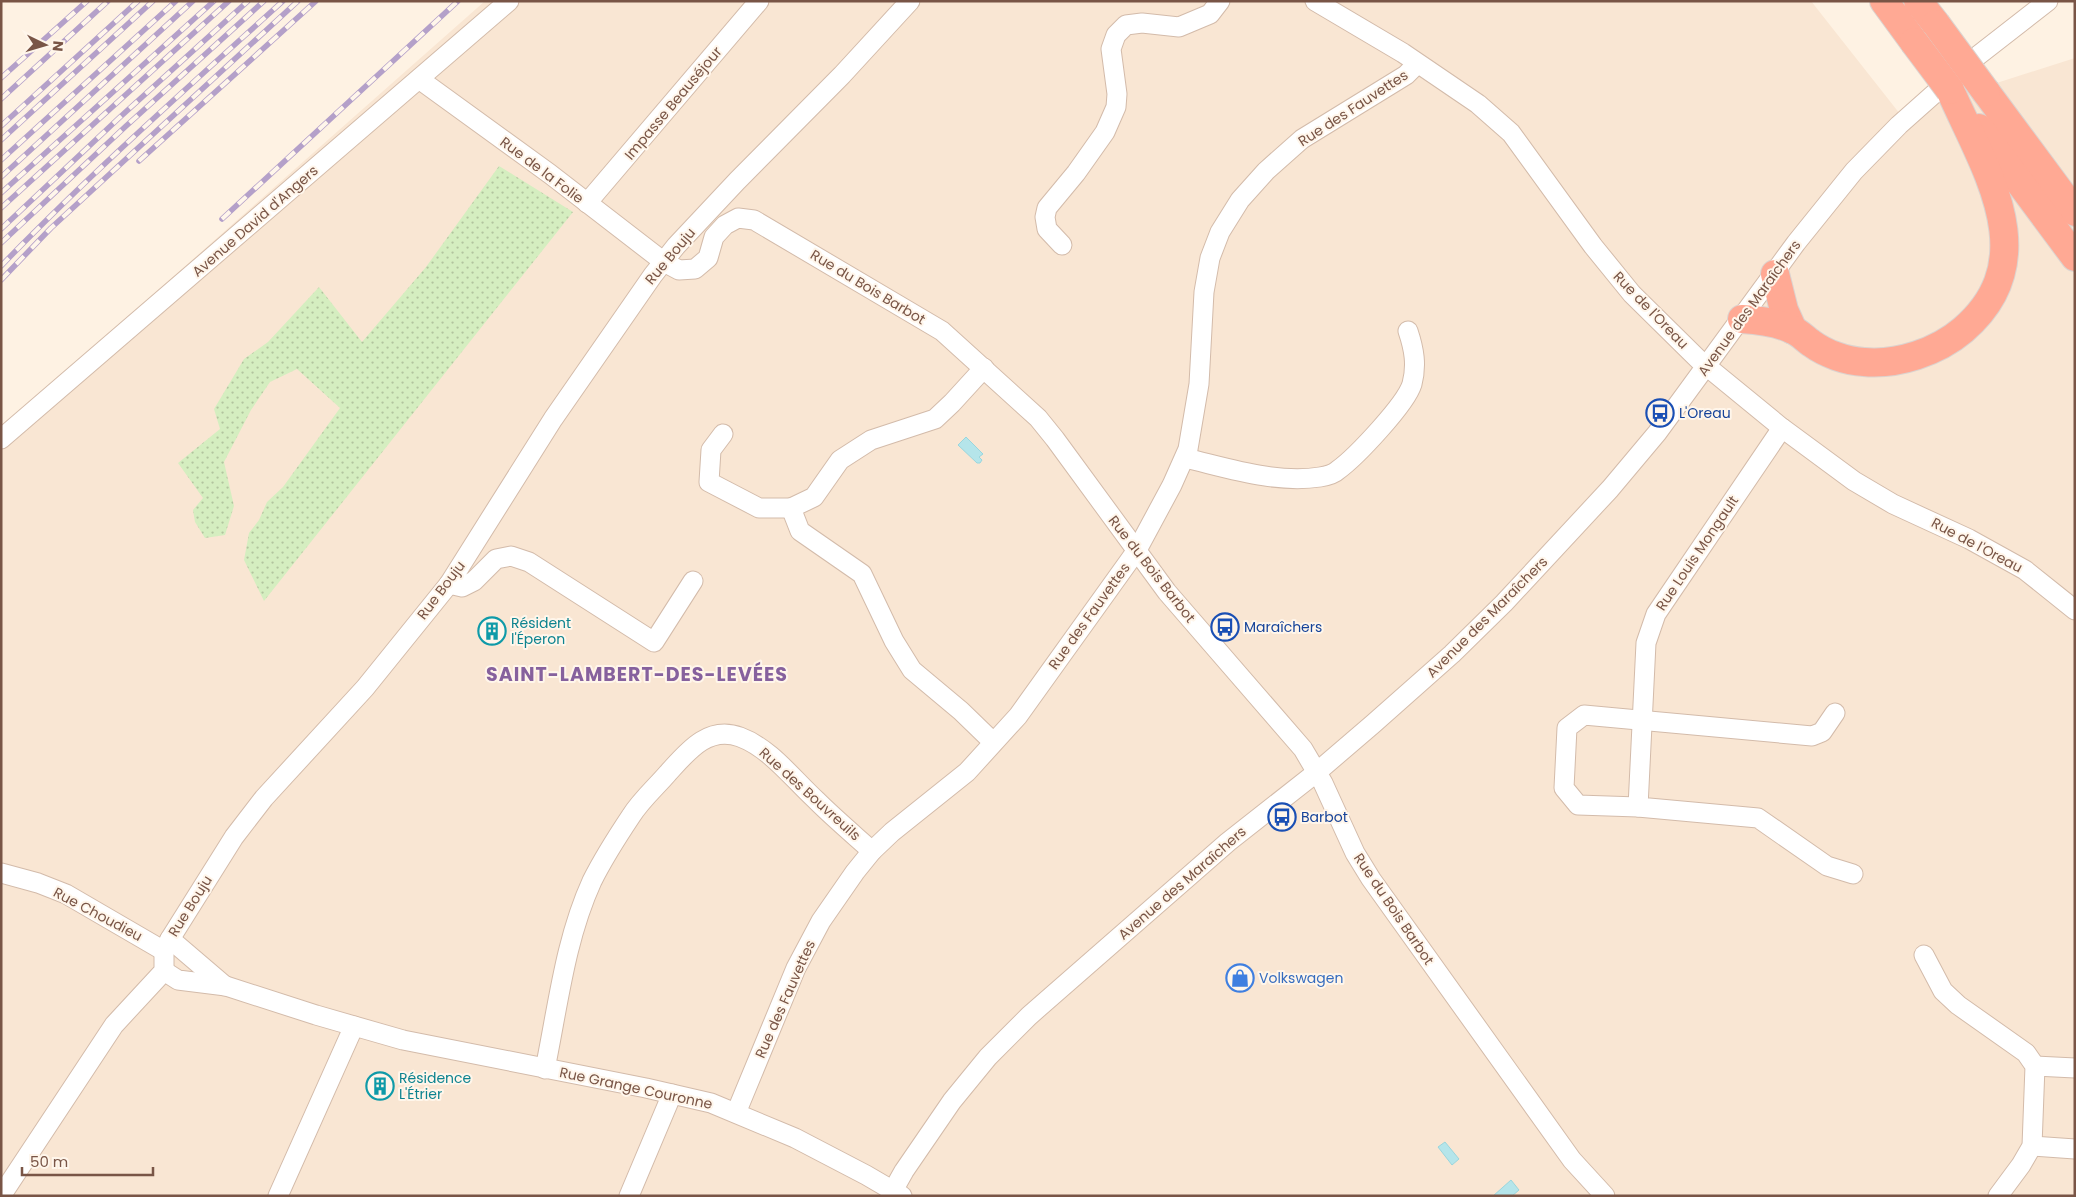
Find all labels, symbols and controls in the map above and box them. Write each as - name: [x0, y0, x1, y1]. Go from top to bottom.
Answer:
- north arrow: [20, 20, 70, 70]
- text: N: [48, 40, 68, 52]
- street label: Impasse Beauséjour: [620, 42, 726, 164]
- street label: Rue des Fauvettes: [1294, 65, 1412, 151]
- street label: Rue de la Folie: [496, 132, 588, 208]
- street label: Avenue David d'Angers: [188, 161, 322, 281]
- street label: Rue Bouju: [640, 223, 700, 289]
- street label: Avenue des Maraîchers: [1693, 236, 1805, 380]
- street label: Rue du Bois Barbot: [807, 245, 929, 329]
- street label: Rue de l'Oreau: [1609, 267, 1693, 353]
- bus stop icon: L'Oreau: [1645, 398, 1675, 428]
- place label: L'Oreau: [1679, 403, 1731, 423]
- street label: Rue Louis Mongault: [1651, 492, 1743, 614]
- street label: Rue du Bois Barbot: [1104, 511, 1200, 627]
- street label: Rue de l'Oreau: [1928, 513, 2026, 577]
- street label: Avenue des Maraîchers: [1422, 552, 1552, 682]
- street label: Rue Bouju: [412, 556, 470, 624]
- street label: Rue des Fauvettes: [1044, 559, 1134, 673]
- bus stop icon: Maraîchers: [1210, 612, 1240, 642]
- place label: Résident l'Éperon: [511, 613, 571, 649]
- building icon: Résident l'Éperon: [477, 616, 507, 646]
- place label: Maraîchers: [1244, 617, 1322, 637]
- district label: SAINT-LAMBERT-DES-LEVÉES: [486, 661, 788, 688]
- street label: Rue des Bouvreuils: [755, 743, 865, 845]
- bus stop icon: Barbot: [1267, 802, 1297, 832]
- place label: Barbot: [1301, 807, 1348, 827]
- street label: Avenue des Maraîchers: [1114, 822, 1250, 944]
- street label: Rue du Bois Barbot: [1349, 849, 1439, 969]
- street label: Rue Bouju: [163, 872, 217, 940]
- street label: Rue Choudieu: [50, 882, 146, 946]
- street label: Rue des Fauvettes: [750, 937, 820, 1061]
- shop icon: Volkswagen: [1225, 963, 1255, 993]
- place label: Volkswagen: [1259, 968, 1343, 988]
- street label: Rue Grange Couronne: [558, 1062, 715, 1114]
- place label: Résidence L'Étrier: [399, 1068, 472, 1104]
- building icon: Résidence L'Étrier: [365, 1071, 395, 1101]
- scale bar: [22, 1144, 154, 1176]
- text: 50 m: [30, 1151, 68, 1172]

